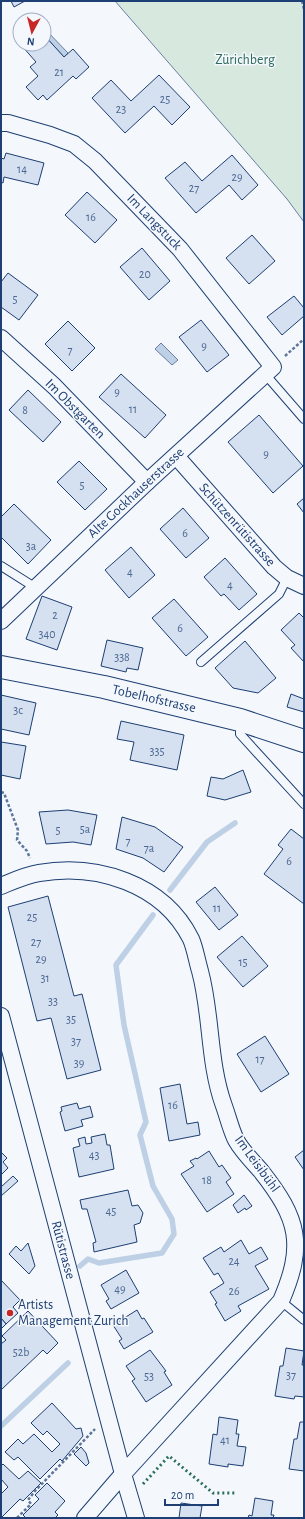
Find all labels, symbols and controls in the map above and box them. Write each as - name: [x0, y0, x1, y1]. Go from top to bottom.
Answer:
- north arrow: [12, 12, 52, 52]
- text: N: [26, 36, 35, 47]
- park label: Zürichberg: [215, 53, 275, 67]
- house number: 21: [54, 66, 64, 78]
- house number: 25: [160, 93, 170, 105]
- house number: 23: [116, 103, 126, 115]
- house number: 14: [17, 163, 27, 175]
- house number: 29: [231, 171, 243, 183]
- house number: 27: [189, 182, 199, 194]
- street label: Im Langstuck: [124, 191, 184, 253]
- house number: 16: [86, 211, 96, 223]
- house number: 20: [139, 268, 151, 280]
- house number: 5: [12, 293, 18, 305]
- house number: 9: [201, 340, 207, 352]
- house number: 7: [67, 344, 73, 356]
- street label: Im Obstgarten: [42, 376, 108, 442]
- house number: 9: [114, 386, 120, 398]
- house number: 11: [129, 403, 137, 415]
- house number: 8: [22, 404, 28, 416]
- street label: Alte Gockhauserstrasse: [85, 445, 187, 541]
- house number: 9: [263, 448, 269, 460]
- house number: 5: [79, 479, 85, 491]
- street label: Schützenrütistrasse: [196, 481, 278, 569]
- house number: 6: [182, 527, 188, 539]
- house number: 3a: [26, 540, 37, 552]
- house number: 4: [127, 566, 133, 578]
- house number: 4: [227, 579, 233, 591]
- house number: 2: [52, 609, 58, 621]
- house number: 6: [177, 622, 183, 634]
- house number: 340: [38, 628, 56, 640]
- house number: 338: [114, 651, 130, 663]
- street label: Tobelhofstrasse: [111, 683, 197, 715]
- house number: 3c: [13, 704, 23, 716]
- house number: 335: [150, 745, 164, 757]
- house number: 5a: [80, 823, 91, 835]
- house number: 5: [55, 824, 61, 836]
- house number: 7: [125, 835, 131, 847]
- house number: 7a: [144, 842, 155, 854]
- house number: 6: [286, 855, 292, 867]
- house number: 11: [213, 902, 221, 914]
- house number: 25: [27, 911, 37, 923]
- house number: 27: [31, 936, 41, 948]
- house number: 29: [35, 953, 47, 965]
- house number: 15: [238, 956, 248, 968]
- house number: 31: [40, 972, 50, 984]
- house number: 33: [48, 995, 58, 1007]
- house number: 35: [66, 1013, 76, 1025]
- house number: 37: [71, 1035, 81, 1047]
- house number: 17: [255, 1053, 265, 1065]
- house number: 39: [74, 1057, 85, 1069]
- house number: 16: [168, 1099, 178, 1111]
- street label: Im Leisibühl: [232, 1133, 282, 1195]
- house number: 43: [89, 1149, 99, 1161]
- house number: 18: [202, 1174, 212, 1186]
- house number: 45: [106, 1205, 116, 1217]
- street label: Rütistrasse: [49, 1219, 77, 1281]
- house number: 24: [228, 1255, 240, 1267]
- house number: 49: [114, 1283, 126, 1295]
- house number: 26: [228, 1285, 240, 1297]
- place label: Artists Management Zurich: [18, 1298, 129, 1328]
- marker: Artists Management Zurich: [5, 1308, 15, 1318]
- house number: 52b: [13, 1346, 29, 1358]
- house number: 37: [286, 1369, 296, 1381]
- house number: 53: [144, 1370, 154, 1382]
- house number: 41: [220, 1434, 230, 1446]
- scale bar: [165, 1481, 218, 1507]
- text: 20 m: [171, 1489, 194, 1501]

